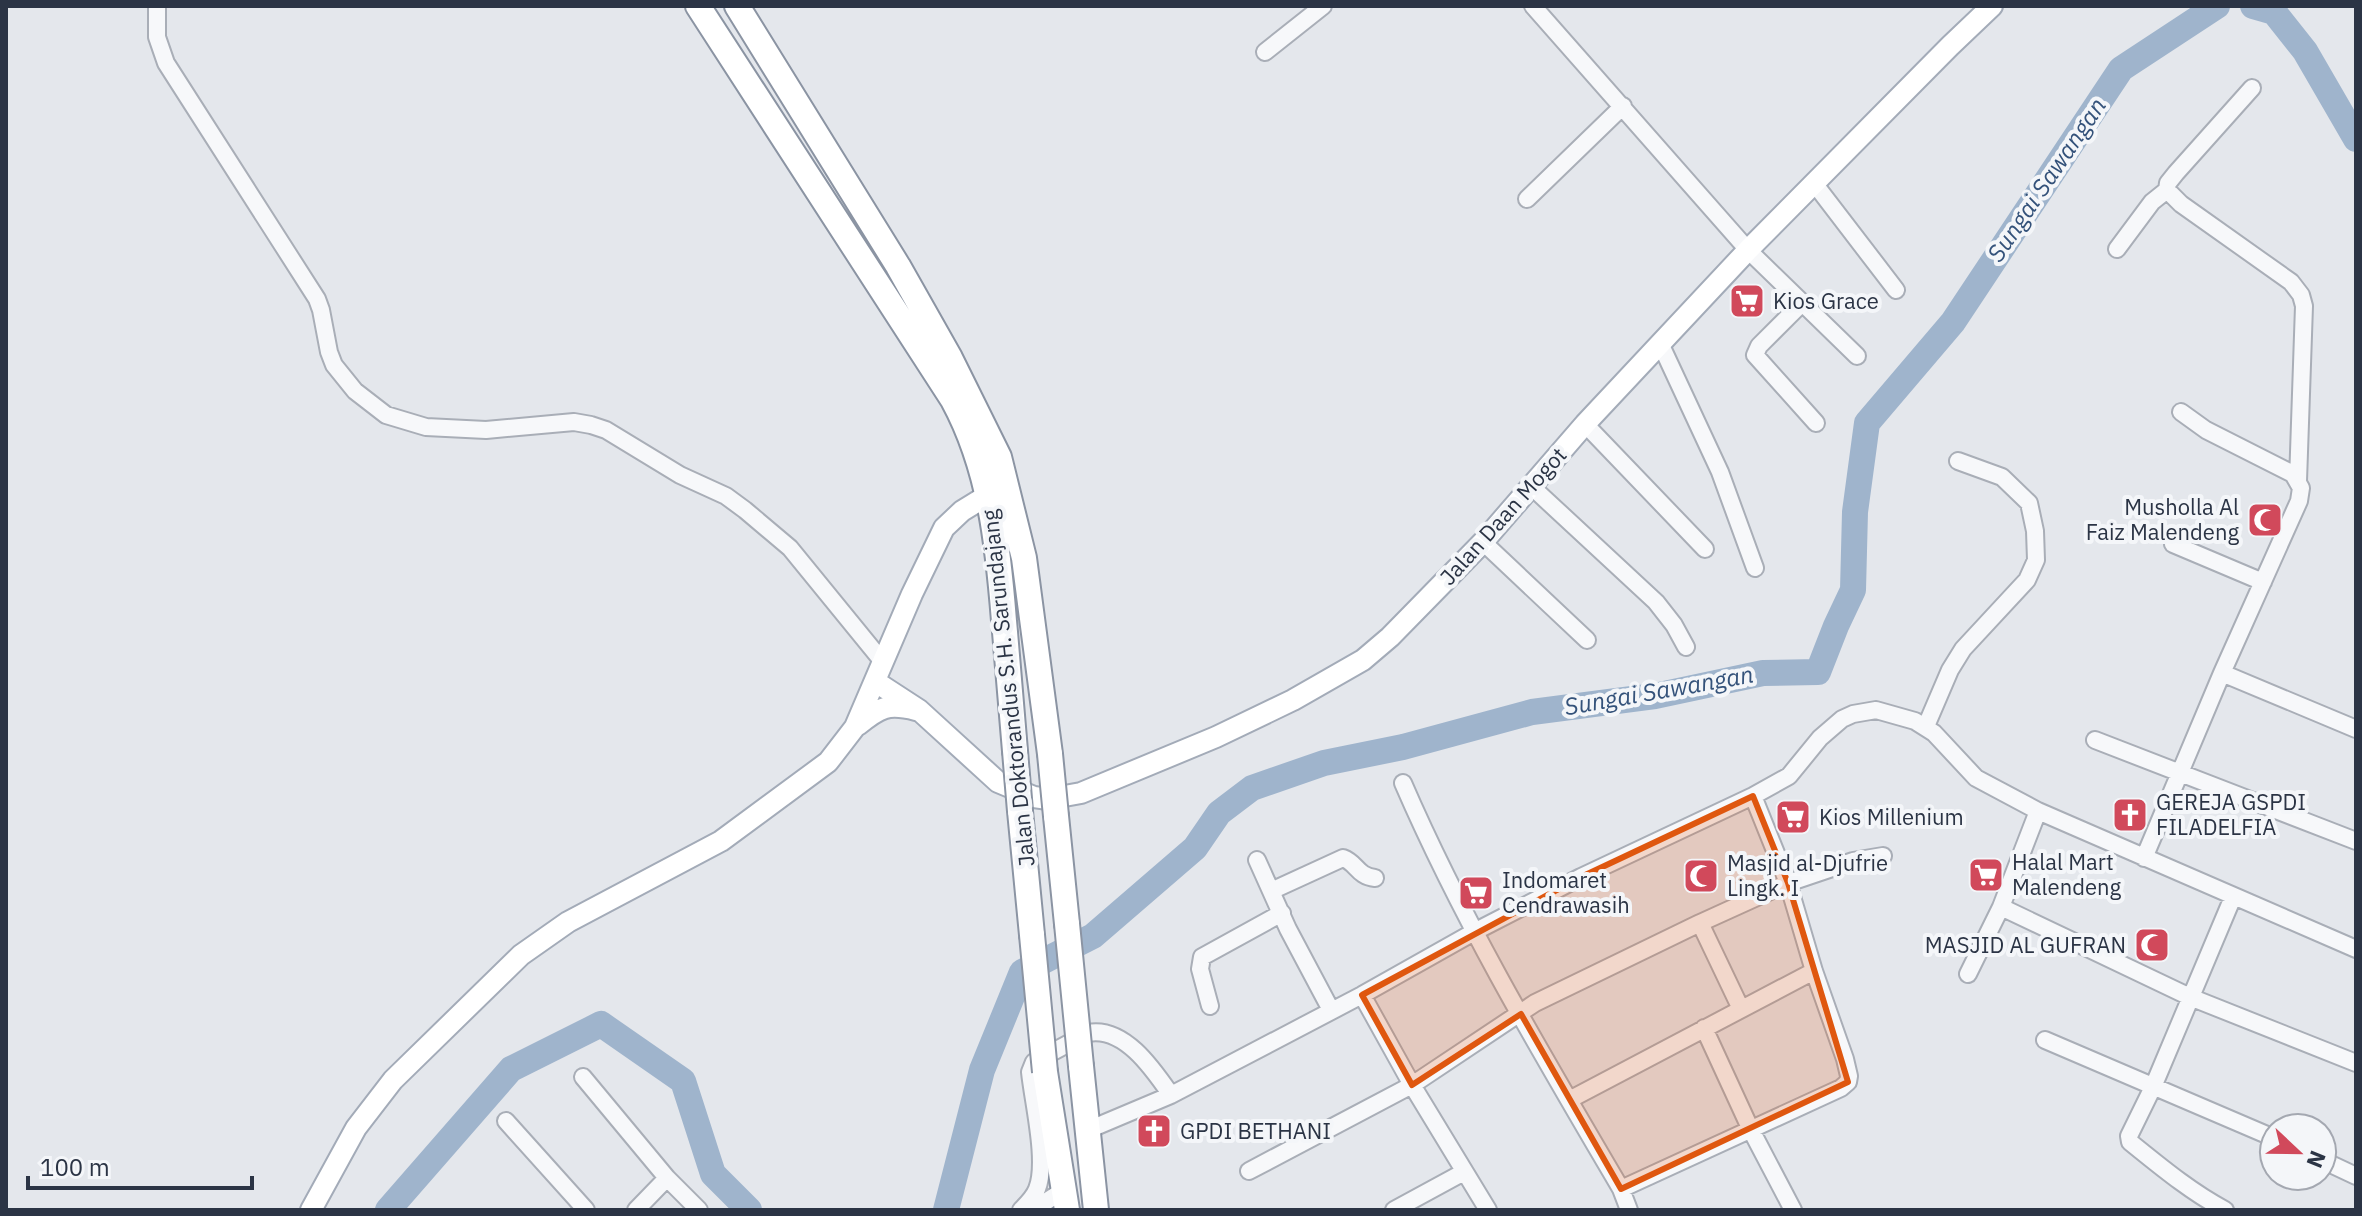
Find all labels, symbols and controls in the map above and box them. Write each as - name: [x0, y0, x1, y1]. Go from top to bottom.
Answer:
- water label: Sungai Sawangan: [1979, 91, 2113, 268]
- supermarket icon: Kios Grace: [1728, 282, 1766, 320]
- place label: Kios Grace: [1773, 286, 1879, 315]
- street label: Jalan Daan Mogot: [1433, 441, 1572, 591]
- place label: Musholla Al Faiz Malendeng: [2086, 492, 2239, 546]
- mosque icon: Musholla Al Faiz Malendeng: [2246, 501, 2284, 539]
- street label: Jalan Doktorandus S.H. Sarundajang: [974, 508, 1041, 868]
- water label: Sungai Sawangan: [1562, 658, 1756, 722]
- place label: GEREJA GSPDI FILADELFIA: [2156, 787, 2306, 841]
- church icon: GEREJA GSPDI FILADELFIA: [2111, 796, 2149, 834]
- supermarket icon: Kios Millenium: [1774, 798, 1812, 836]
- place label: Kios Millenium: [1819, 802, 1964, 831]
- place label: Halal Mart Malendeng: [2012, 847, 2122, 901]
- place label: Masjid al-Djufrie Lingk. I: [1727, 848, 1888, 902]
- supermarket icon: Halal Mart Malendeng: [1967, 856, 2005, 894]
- mosque icon: Masjid al-Djufrie Lingk. I: [1682, 857, 1720, 895]
- place label: Indomaret Cendrawasih: [1502, 865, 1630, 919]
- supermarket icon: Indomaret Cendrawasih: [1457, 874, 1495, 912]
- mosque icon: MASJID AL GUFRAN: [2133, 926, 2171, 964]
- place label: MASJID AL GUFRAN: [1925, 930, 2126, 959]
- church icon: GPDI BETHANI: [1135, 1112, 1173, 1150]
- north arrow: [2258, 1112, 2338, 1192]
- place label: GPDI BETHANI: [1180, 1116, 1331, 1145]
- scale bar: [28, 1140, 252, 1190]
- text: N: [2301, 1147, 2333, 1172]
- text: 100 m: [40, 1151, 110, 1183]

